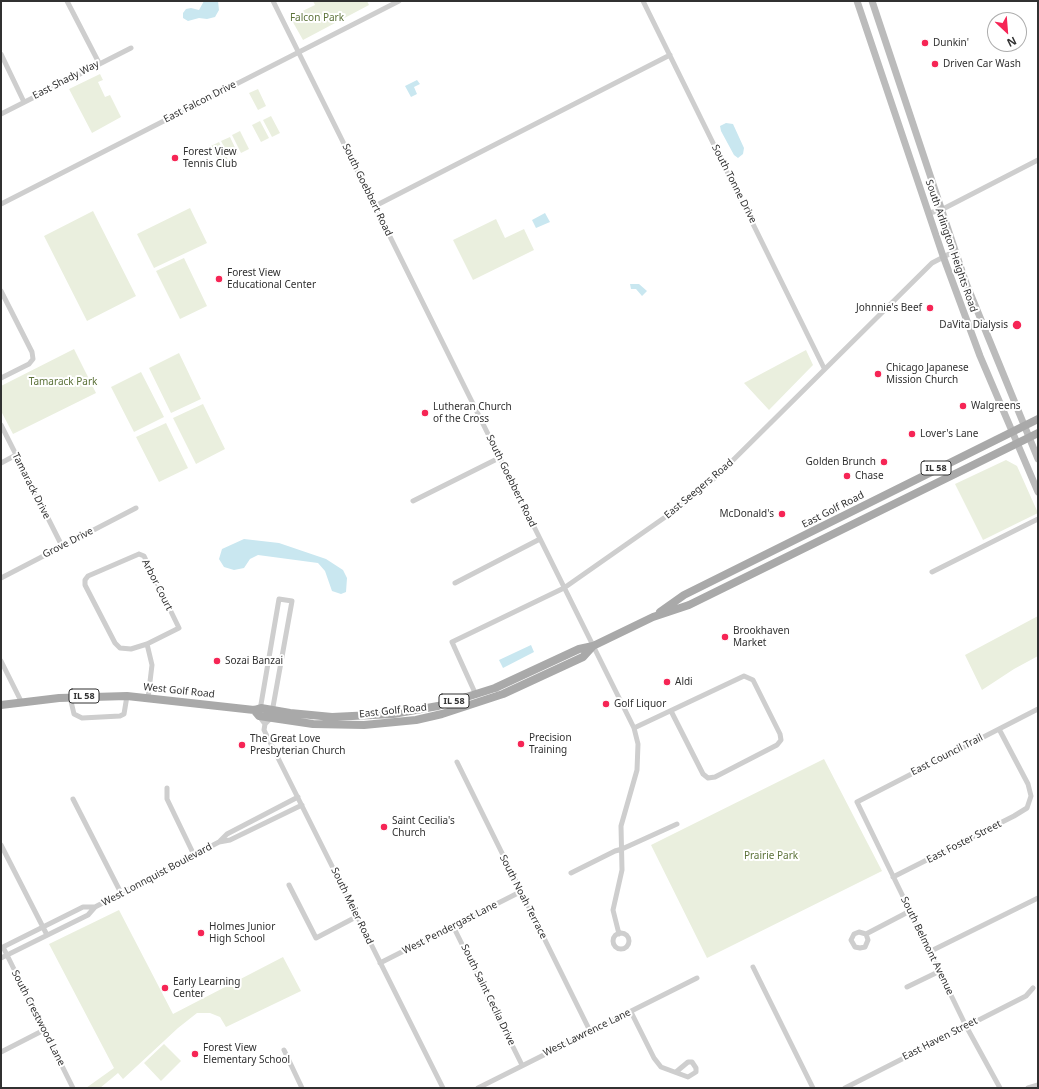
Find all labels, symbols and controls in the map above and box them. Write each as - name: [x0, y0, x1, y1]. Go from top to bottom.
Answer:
- park label: Falcon Park: [290, 12, 344, 24]
- north arrow: [987, 12, 1027, 52]
- text: N: [1005, 34, 1019, 51]
- place label: Dunkin': [933, 37, 969, 49]
- marker: Dunkin': [920, 38, 930, 48]
- street label: East Shady Way: [31, 58, 101, 102]
- place label: Driven Car Wash: [943, 58, 1021, 70]
- marker: Driven Car Wash: [930, 59, 940, 69]
- street label: East Falcon Drive: [162, 79, 238, 125]
- street label: South Goebbert Road: [339, 142, 395, 238]
- street label: South Tonne Drive: [709, 143, 759, 225]
- place label: Forest View Tennis Club: [183, 146, 237, 170]
- marker: Forest View Tennis Club: [170, 153, 180, 163]
- street label: South Arlington Heights Road: [923, 178, 979, 314]
- place label: Forest View Educational Center: [227, 267, 316, 290]
- marker: Forest View Educational Center: [214, 274, 224, 284]
- place label: Johnnie's Beef: [856, 302, 922, 314]
- marker: Johnnie's Beef: [925, 303, 935, 313]
- place label: DaVita Dialysis: [939, 319, 1008, 331]
- marker: DaVita Dialysis: [1011, 319, 1023, 331]
- place label: Chicago Japanese Mission Church: [886, 362, 969, 386]
- marker: Chicago Japanese Mission Church: [873, 369, 883, 379]
- park label: Tamarack Park: [29, 376, 97, 388]
- place label: Walgreens: [971, 400, 1021, 412]
- place label: Lutheran Church of the Cross: [433, 401, 512, 424]
- marker: Walgreens: [958, 401, 968, 411]
- marker: Lutheran Church of the Cross: [420, 408, 430, 418]
- place label: Lover's Lane: [920, 428, 978, 440]
- marker: Lover's Lane: [907, 429, 917, 439]
- street label: South Goebbert Road: [483, 433, 539, 529]
- street label: Tamarack Drive: [9, 451, 53, 521]
- place label: Golden Brunch: [806, 456, 876, 468]
- street label: East Seegers Road: [662, 457, 736, 521]
- marker: Golden Brunch: [879, 457, 889, 467]
- road number: IL 58: [921, 461, 951, 475]
- place label: Chase: [855, 470, 884, 482]
- marker: Chase: [842, 471, 852, 481]
- street label: East Golf Road: [800, 489, 866, 531]
- place label: McDonald's: [720, 508, 774, 520]
- marker: McDonald's: [777, 509, 787, 519]
- street label: Grove Drive: [41, 525, 95, 561]
- street label: Arbor Court: [139, 557, 175, 613]
- place label: Brookhaven Market: [733, 625, 790, 648]
- marker: Brookhaven Market: [720, 632, 730, 642]
- place label: Sozai Banzai: [225, 655, 283, 667]
- marker: Sozai Banzai: [212, 656, 222, 666]
- place label: Aldi: [675, 676, 693, 688]
- marker: Aldi: [662, 677, 672, 687]
- street label: West Golf Road: [143, 681, 215, 701]
- road number: IL 58: [69, 689, 99, 703]
- road number: IL 58: [439, 694, 469, 708]
- place label: Golf Liquor: [614, 698, 666, 710]
- marker: Golf Liquor: [601, 699, 611, 709]
- street label: East Golf Road: [358, 701, 428, 721]
- place label: Precision Training: [529, 732, 572, 756]
- street label: East Council Trail: [909, 732, 985, 778]
- place label: The Great Love Presbyterian Church: [250, 733, 345, 756]
- marker: Precision Training: [516, 739, 526, 749]
- marker: The Great Love Presbyterian Church: [237, 740, 247, 750]
- place label: Saint Cecilia's Church: [392, 815, 455, 838]
- street label: East Foster Street: [925, 818, 1003, 866]
- marker: Saint Cecilia's Church: [379, 822, 389, 832]
- street label: West Lonnquist Boulevard: [100, 841, 214, 909]
- park label: Prairie Park: [744, 850, 798, 862]
- street label: South Noah Terrace: [497, 853, 549, 941]
- street label: South Meier Road: [328, 866, 376, 946]
- street label: South Belmont Avenue: [898, 895, 956, 997]
- street label: West Pendergast Lane: [401, 899, 499, 957]
- place label: Holmes Junior High School: [209, 921, 275, 944]
- marker: Holmes Junior High School: [196, 928, 206, 938]
- street label: South Saint Ceclia Drive: [458, 942, 518, 1048]
- street label: South Crestwood Lane: [9, 968, 67, 1068]
- place label: Early Learning Center: [173, 976, 240, 1000]
- marker: Early Learning Center: [160, 983, 170, 993]
- street label: West Lawrence Lane: [541, 1007, 633, 1059]
- street label: East Haven Street: [900, 1015, 980, 1063]
- place label: Forest View Elementary School: [203, 1042, 290, 1066]
- marker: Forest View Elementary School: [190, 1049, 200, 1059]

